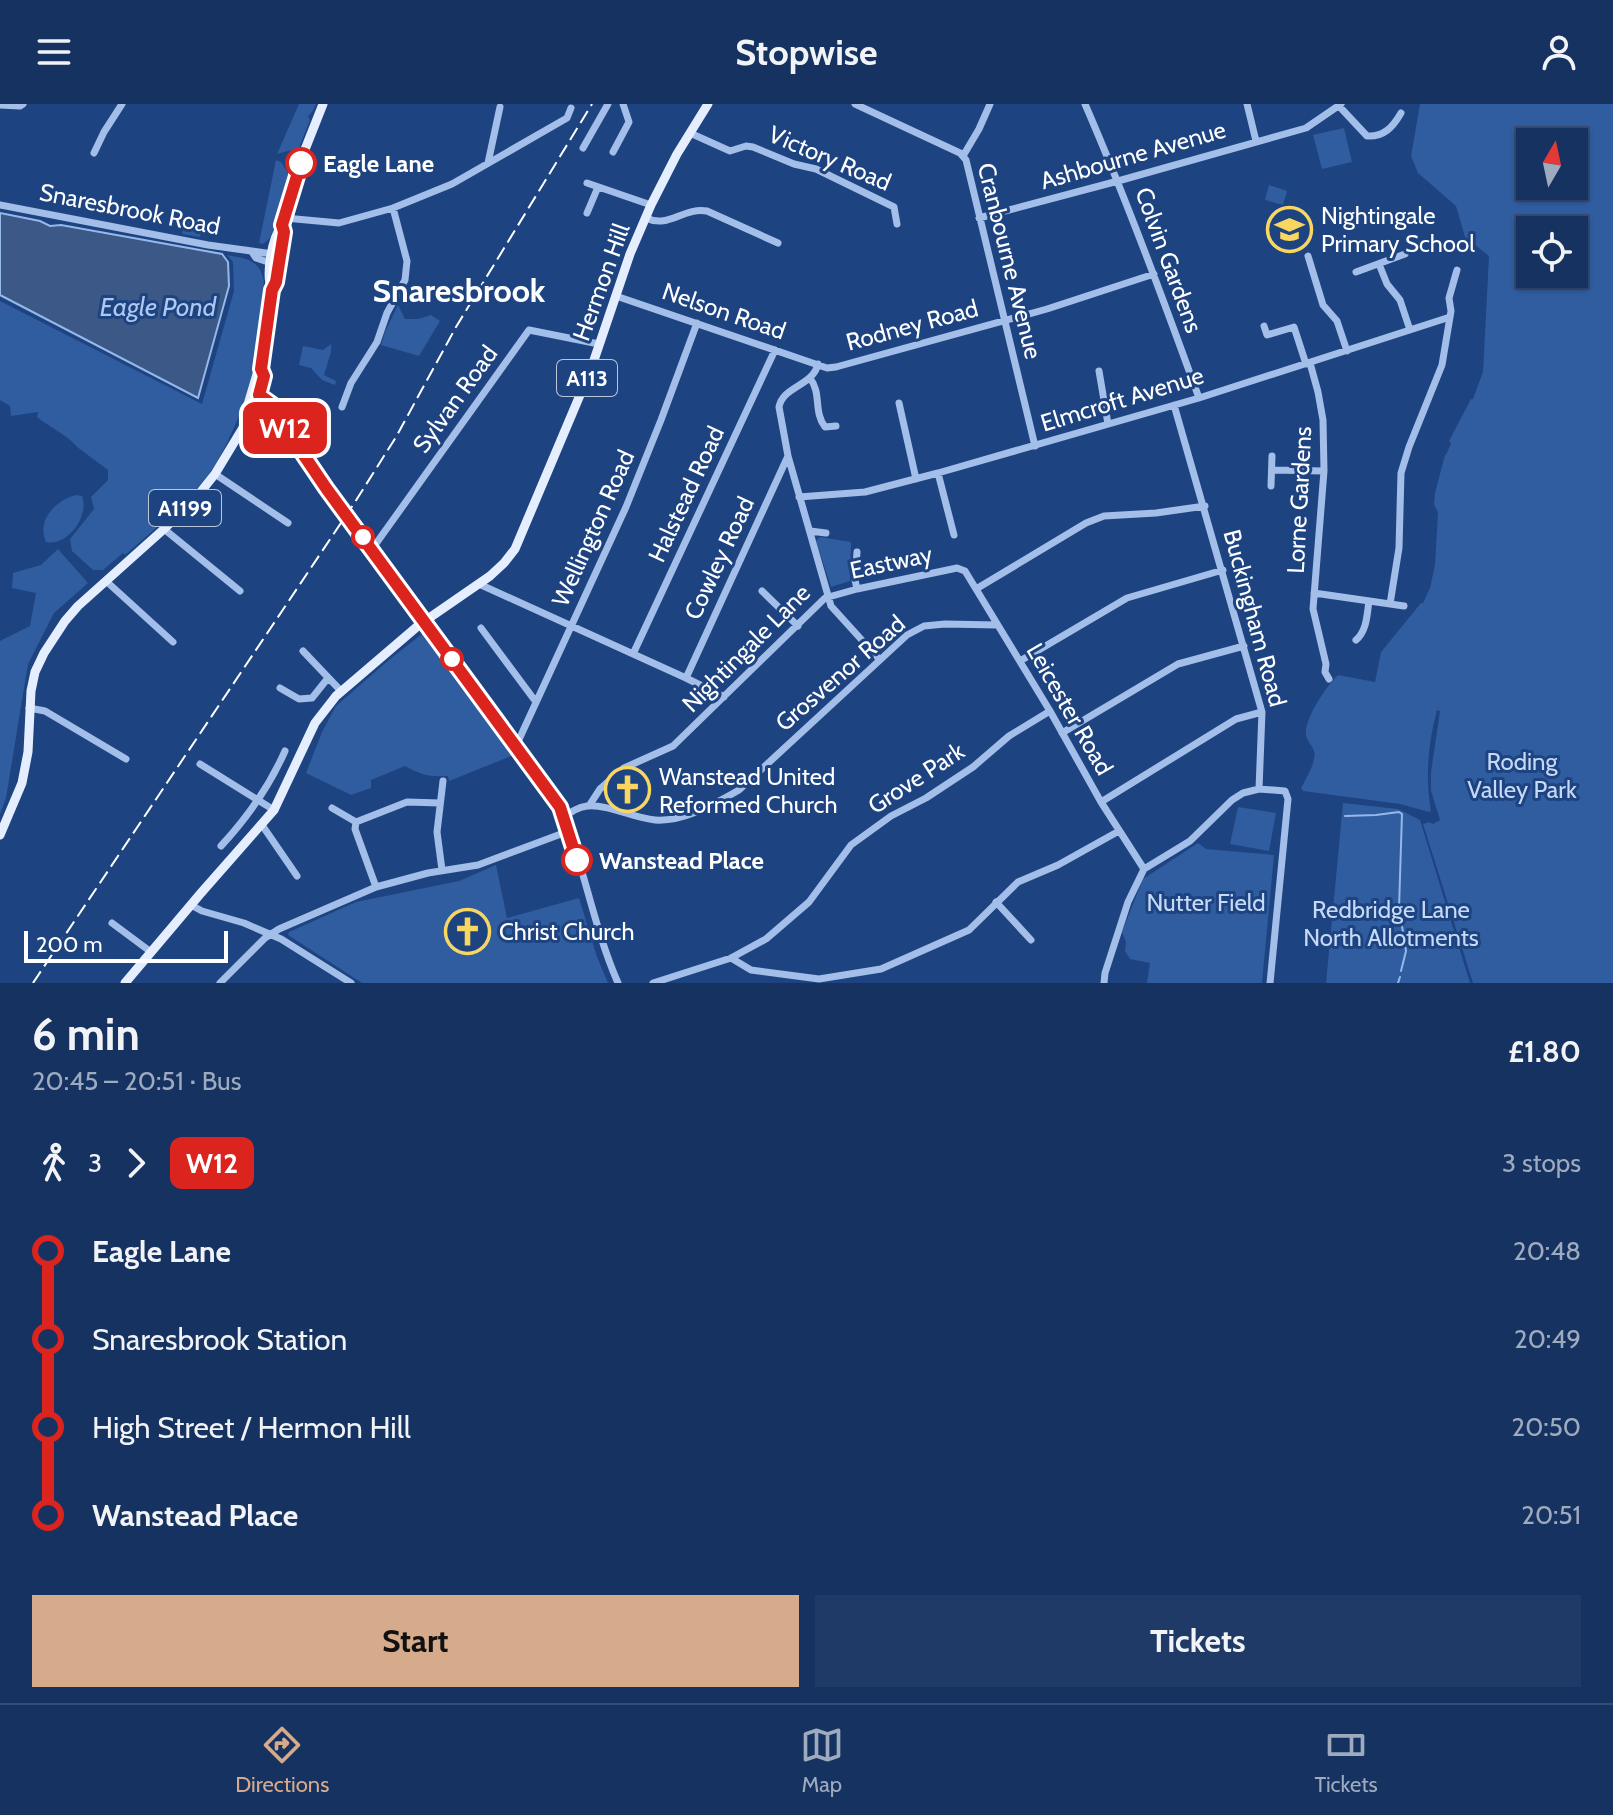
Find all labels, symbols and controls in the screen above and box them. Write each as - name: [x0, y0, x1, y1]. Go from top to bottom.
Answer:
- icon: menu: [32, 30, 76, 74]
- text: Stopwise: [735, 30, 878, 74]
- icon: person: [1537, 30, 1581, 74]
- street label: Ashbourne Avenue: [1037, 115, 1229, 195]
- street label: Victory Road: [764, 119, 896, 197]
- north arrow: [1516, 128, 1588, 200]
- map controls: [1516, 128, 1588, 288]
- marker: Eagle Lane: [286, 148, 316, 178]
- place label: Eagle Lane: [323, 149, 434, 178]
- street label: Cranbourne Avenue: [972, 160, 1048, 362]
- street label: Snaresbrook Road: [37, 177, 223, 241]
- street label: Colvin Gardens: [1129, 183, 1209, 337]
- place label: Nightingale Primary School: [1321, 201, 1475, 258]
- school or university icon: Nightingale Primary School: [1266, 205, 1314, 253]
- button: locate: [1516, 216, 1588, 288]
- street label: Hermon Hill: [566, 219, 636, 345]
- district label: Snaresbrook: [373, 271, 546, 310]
- street label: Nelson Road: [659, 276, 789, 346]
- water label: Eagle Pond: [100, 291, 218, 323]
- street label: Rodney Road: [843, 293, 981, 357]
- street label: Sylvan Road: [406, 340, 504, 458]
- road number: A113: [557, 360, 617, 396]
- street label: Elmcroft Avenue: [1037, 360, 1207, 438]
- line badge: W12: [239, 402, 331, 454]
- text: W12: [259, 411, 311, 445]
- street label: Halstead Road: [642, 422, 730, 566]
- street label: Lorne Gardens: [1281, 426, 1317, 574]
- street label: Wellington Road: [546, 445, 640, 611]
- road number: A1199: [149, 490, 221, 526]
- street label: Cowley Road: [678, 492, 760, 624]
- unlabelled marker: [352, 526, 374, 548]
- street label: Buckingham Road: [1217, 526, 1293, 710]
- street label: Eastway: [847, 539, 935, 585]
- street label: Nightingale Lane: [676, 578, 816, 718]
- street label: Grosvenor Road: [769, 609, 911, 737]
- street label: Leicester Road: [1021, 638, 1119, 780]
- unlabelled marker: [441, 648, 463, 670]
- street label: Grove Park: [862, 736, 970, 820]
- park label: Roding Valley Park: [1467, 747, 1577, 804]
- place label: Wanstead United Reformed Church: [659, 762, 837, 819]
- church icon: Wanstead United Reformed Church: [604, 766, 652, 814]
- marker: Wanstead Place: [562, 845, 592, 875]
- place label: Wanstead Place: [599, 846, 764, 875]
- park label: Nutter Field: [1146, 888, 1266, 917]
- park label: Redbridge Lane North Allotments: [1303, 895, 1479, 952]
- church icon: Christ Church: [444, 907, 492, 955]
- place label: Christ Church: [499, 917, 634, 946]
- scale bar: [24, 927, 228, 963]
- text: 200 m: [36, 931, 102, 958]
- text: 6 min: [32, 1008, 140, 1061]
- text: £1.80: [1508, 1033, 1581, 1070]
- text: 20:45 – 20:51 · Bus: [32, 1065, 242, 1097]
- icon: walk: [32, 1141, 76, 1185]
- icon: forward: [114, 1141, 158, 1185]
- text: W12: [186, 1146, 238, 1180]
- text: 3: [88, 1147, 102, 1179]
- text: 3 stops: [1502, 1147, 1581, 1179]
- text: Eagle Lane: [92, 1233, 231, 1270]
- text: 20:48: [1513, 1235, 1581, 1267]
- text: Snaresbrook Station: [92, 1321, 347, 1358]
- text: 20:49: [1514, 1323, 1581, 1355]
- text: High Street / Hermon Hill: [92, 1409, 411, 1446]
- text: 20:50: [1512, 1411, 1581, 1443]
- text: Wanstead Place: [92, 1497, 298, 1534]
- text: 20:51: [1521, 1499, 1581, 1531]
- button: Start: [32, 1595, 799, 1687]
- button: Tickets: [815, 1595, 1581, 1687]
- tab: Directions: [235, 1723, 329, 1798]
- tab: Map: [800, 1723, 844, 1798]
- tab: Tickets: [1314, 1723, 1378, 1798]

